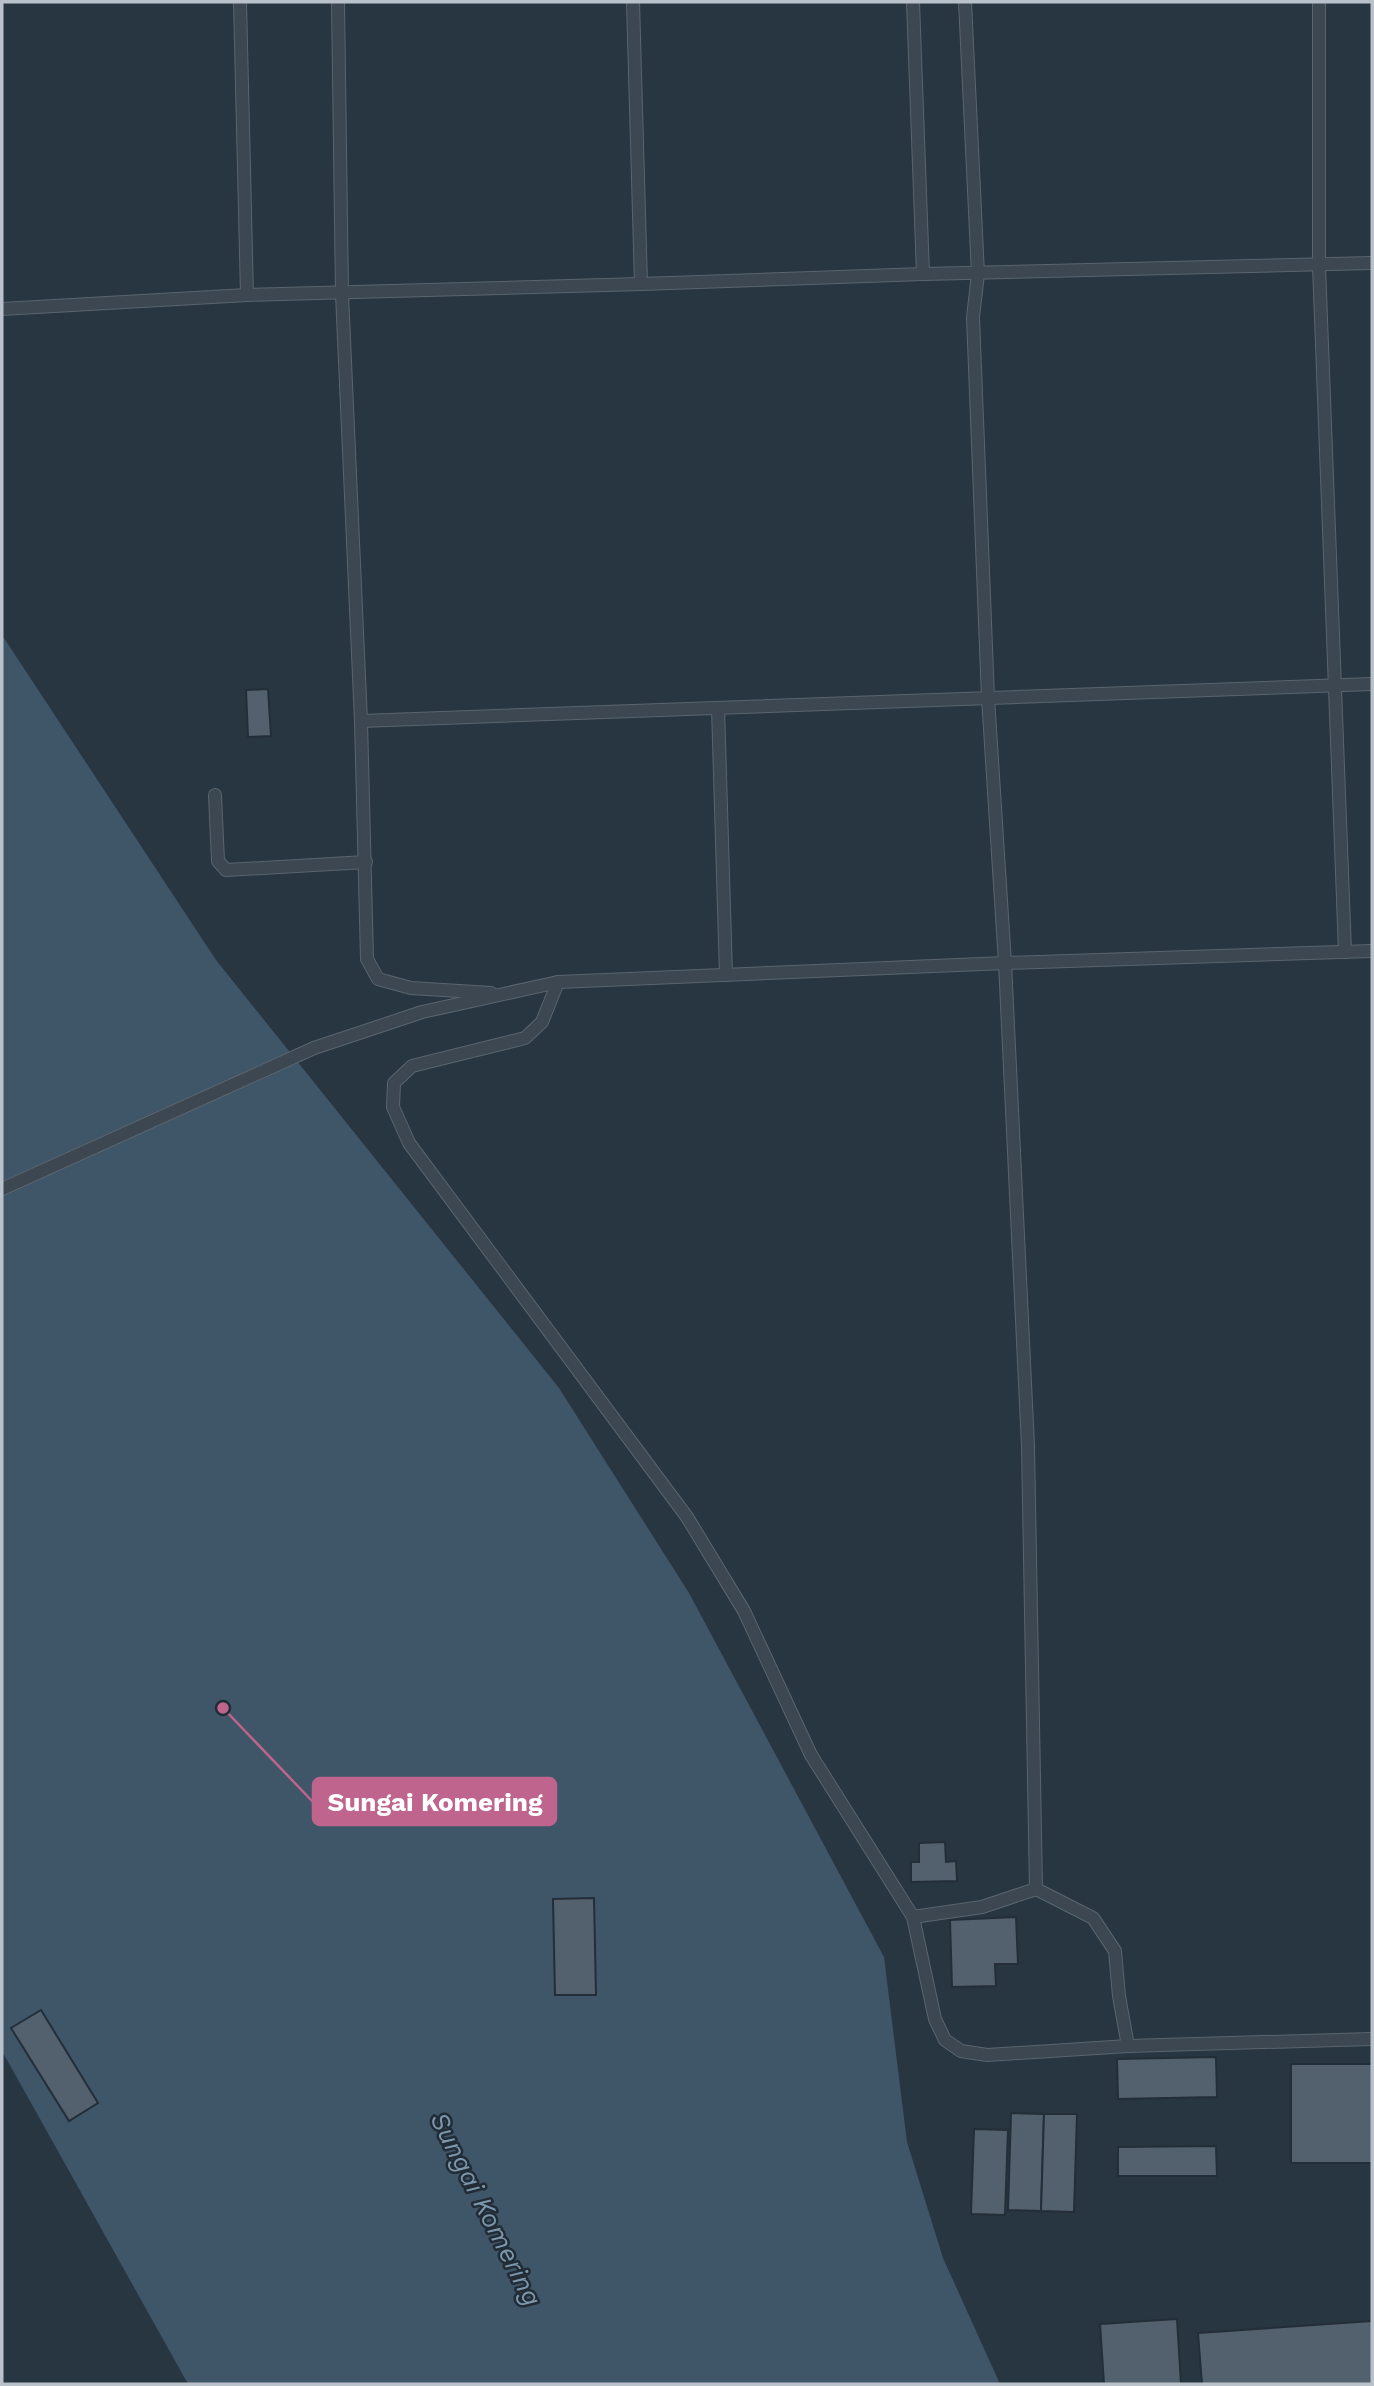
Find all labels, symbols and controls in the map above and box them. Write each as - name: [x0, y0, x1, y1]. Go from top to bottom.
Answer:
- callout: Sungai Komering: [313, 1778, 556, 1825]
- text: Sungai Komering: [327, 1787, 543, 1817]
- water label: Sungai Komering: [424, 2107, 548, 2311]

